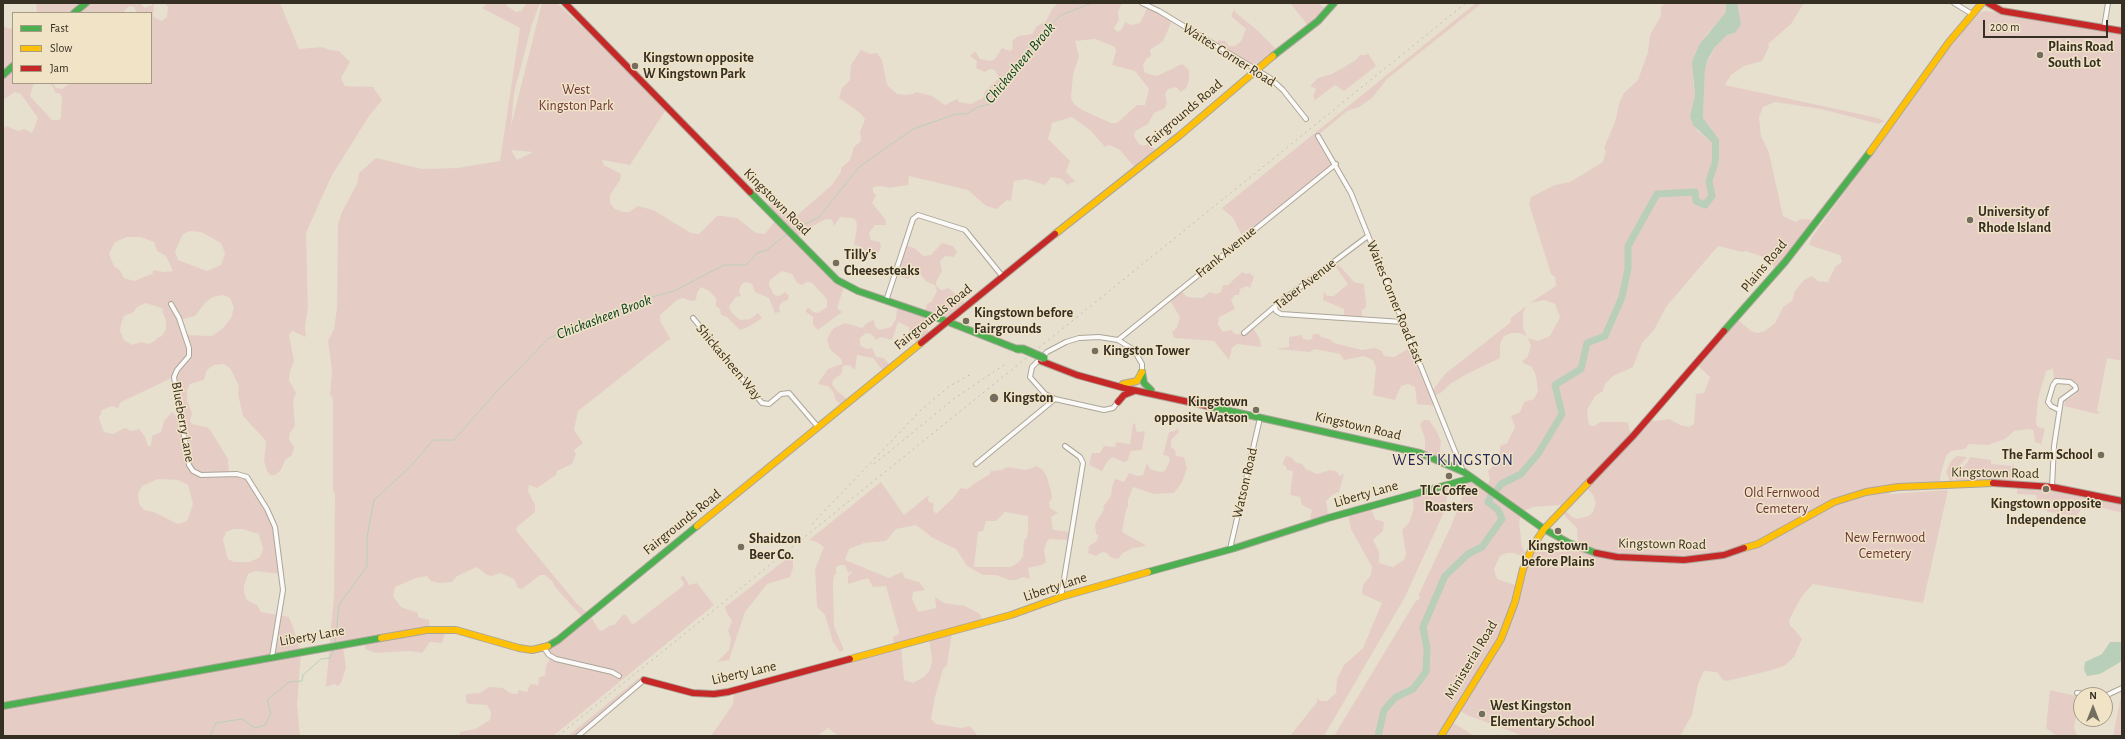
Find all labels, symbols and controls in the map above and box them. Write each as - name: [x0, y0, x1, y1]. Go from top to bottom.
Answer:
- legend: [12, 12, 152, 84]
- scale bar: [1985, 12, 2110, 38]
- water label: Chickasheen Brook: [981, 19, 1059, 107]
- street label: Waites Corner Road: [1179, 20, 1279, 90]
- text: 200 m: [1990, 21, 2020, 33]
- text: Fast: [50, 22, 69, 34]
- place label: Plains Road South Lot: [2048, 39, 2114, 72]
- text: Slow: [50, 42, 72, 54]
- place label: Kingstown opposite W Kingstown Park: [643, 50, 754, 82]
- marker: Plains Road South Lot: [2035, 50, 2045, 60]
- marker: Kingstown opposite W Kingstown Park: [630, 61, 640, 71]
- text: Jam: [50, 62, 69, 74]
- street label: Fairgrounds Road: [1142, 76, 1226, 150]
- park label: West Kingston Park: [539, 82, 613, 114]
- street label: Kingstown Road: [740, 165, 814, 239]
- place label: University of Rhode Island: [1978, 204, 2051, 236]
- marker: University of Rhode Island: [1965, 215, 1975, 225]
- street label: Frank Avenue: [1192, 223, 1260, 281]
- street label: Plains Road: [1737, 236, 1791, 296]
- street label: Waites Corner Road East: [1363, 238, 1427, 366]
- place label: Tilly's Cheesesteaks: [844, 247, 920, 280]
- street label: Taber Avenue: [1271, 255, 1339, 313]
- marker: Tilly's Cheesesteaks: [831, 258, 841, 268]
- street label: Fairgrounds Road: [891, 281, 975, 353]
- water label: Chickasheen Brook: [554, 291, 654, 343]
- place label: Kingstown before Fairgrounds: [974, 305, 1073, 338]
- marker: Kingstown before Fairgrounds: [961, 316, 971, 326]
- street label: Shickasheen Way: [692, 321, 766, 403]
- place label: Kingston Tower: [1103, 343, 1190, 359]
- marker: Kingston Tower: [1090, 346, 1100, 356]
- street label: Blueberry Lane: [168, 380, 198, 464]
- place label: Kingston: [1003, 390, 1053, 406]
- marker: Kingston: [988, 392, 1000, 404]
- place label: Kingstown opposite Watson: [1154, 394, 1248, 426]
- marker: Kingstown opposite Watson: [1251, 405, 1261, 415]
- street label: Kingstown Road: [1313, 408, 1403, 444]
- street label: Watson Road: [1229, 446, 1261, 520]
- place label: The Farm School: [2002, 447, 2093, 463]
- district label: WEST KINGSTON: [1392, 450, 1514, 470]
- marker: The Farm School: [2096, 450, 2106, 460]
- street label: Kingstown Road: [1951, 464, 2039, 482]
- marker: TLC Coffee Roasters: [1444, 471, 1454, 481]
- street label: Liberty Lane: [1332, 477, 1400, 511]
- place label: TLC Coffee Roasters: [1420, 483, 1478, 516]
- marker: Kingstown opposite Independence: [2041, 484, 2051, 494]
- park label: Old Fernwood Cemetery: [1744, 485, 1820, 518]
- street label: Fairgrounds Road: [640, 486, 724, 558]
- place label: Kingstown opposite Independence: [1991, 496, 2101, 528]
- marker: Kingstown before Plains: [1553, 526, 1563, 536]
- park label: New Fernwood Cemetery: [1844, 530, 1926, 562]
- place label: Shaidzon Beer Co.: [749, 531, 801, 564]
- street label: Kingstown Road: [1618, 535, 1706, 553]
- place label: Kingstown before Plains: [1521, 538, 1595, 570]
- marker: Shaidzon Beer Co.: [736, 542, 746, 552]
- street label: Liberty Lane: [1021, 569, 1089, 605]
- street label: Ministerial Road: [1441, 618, 1501, 702]
- street label: Liberty Lane: [278, 622, 346, 650]
- street label: Liberty Lane: [710, 657, 778, 689]
- north arrow: [2073, 687, 2113, 727]
- text: N: [2089, 690, 2097, 701]
- place label: West Kingston Elementary School: [1490, 698, 1595, 730]
- marker: West Kingston Elementary School: [1477, 709, 1487, 719]

